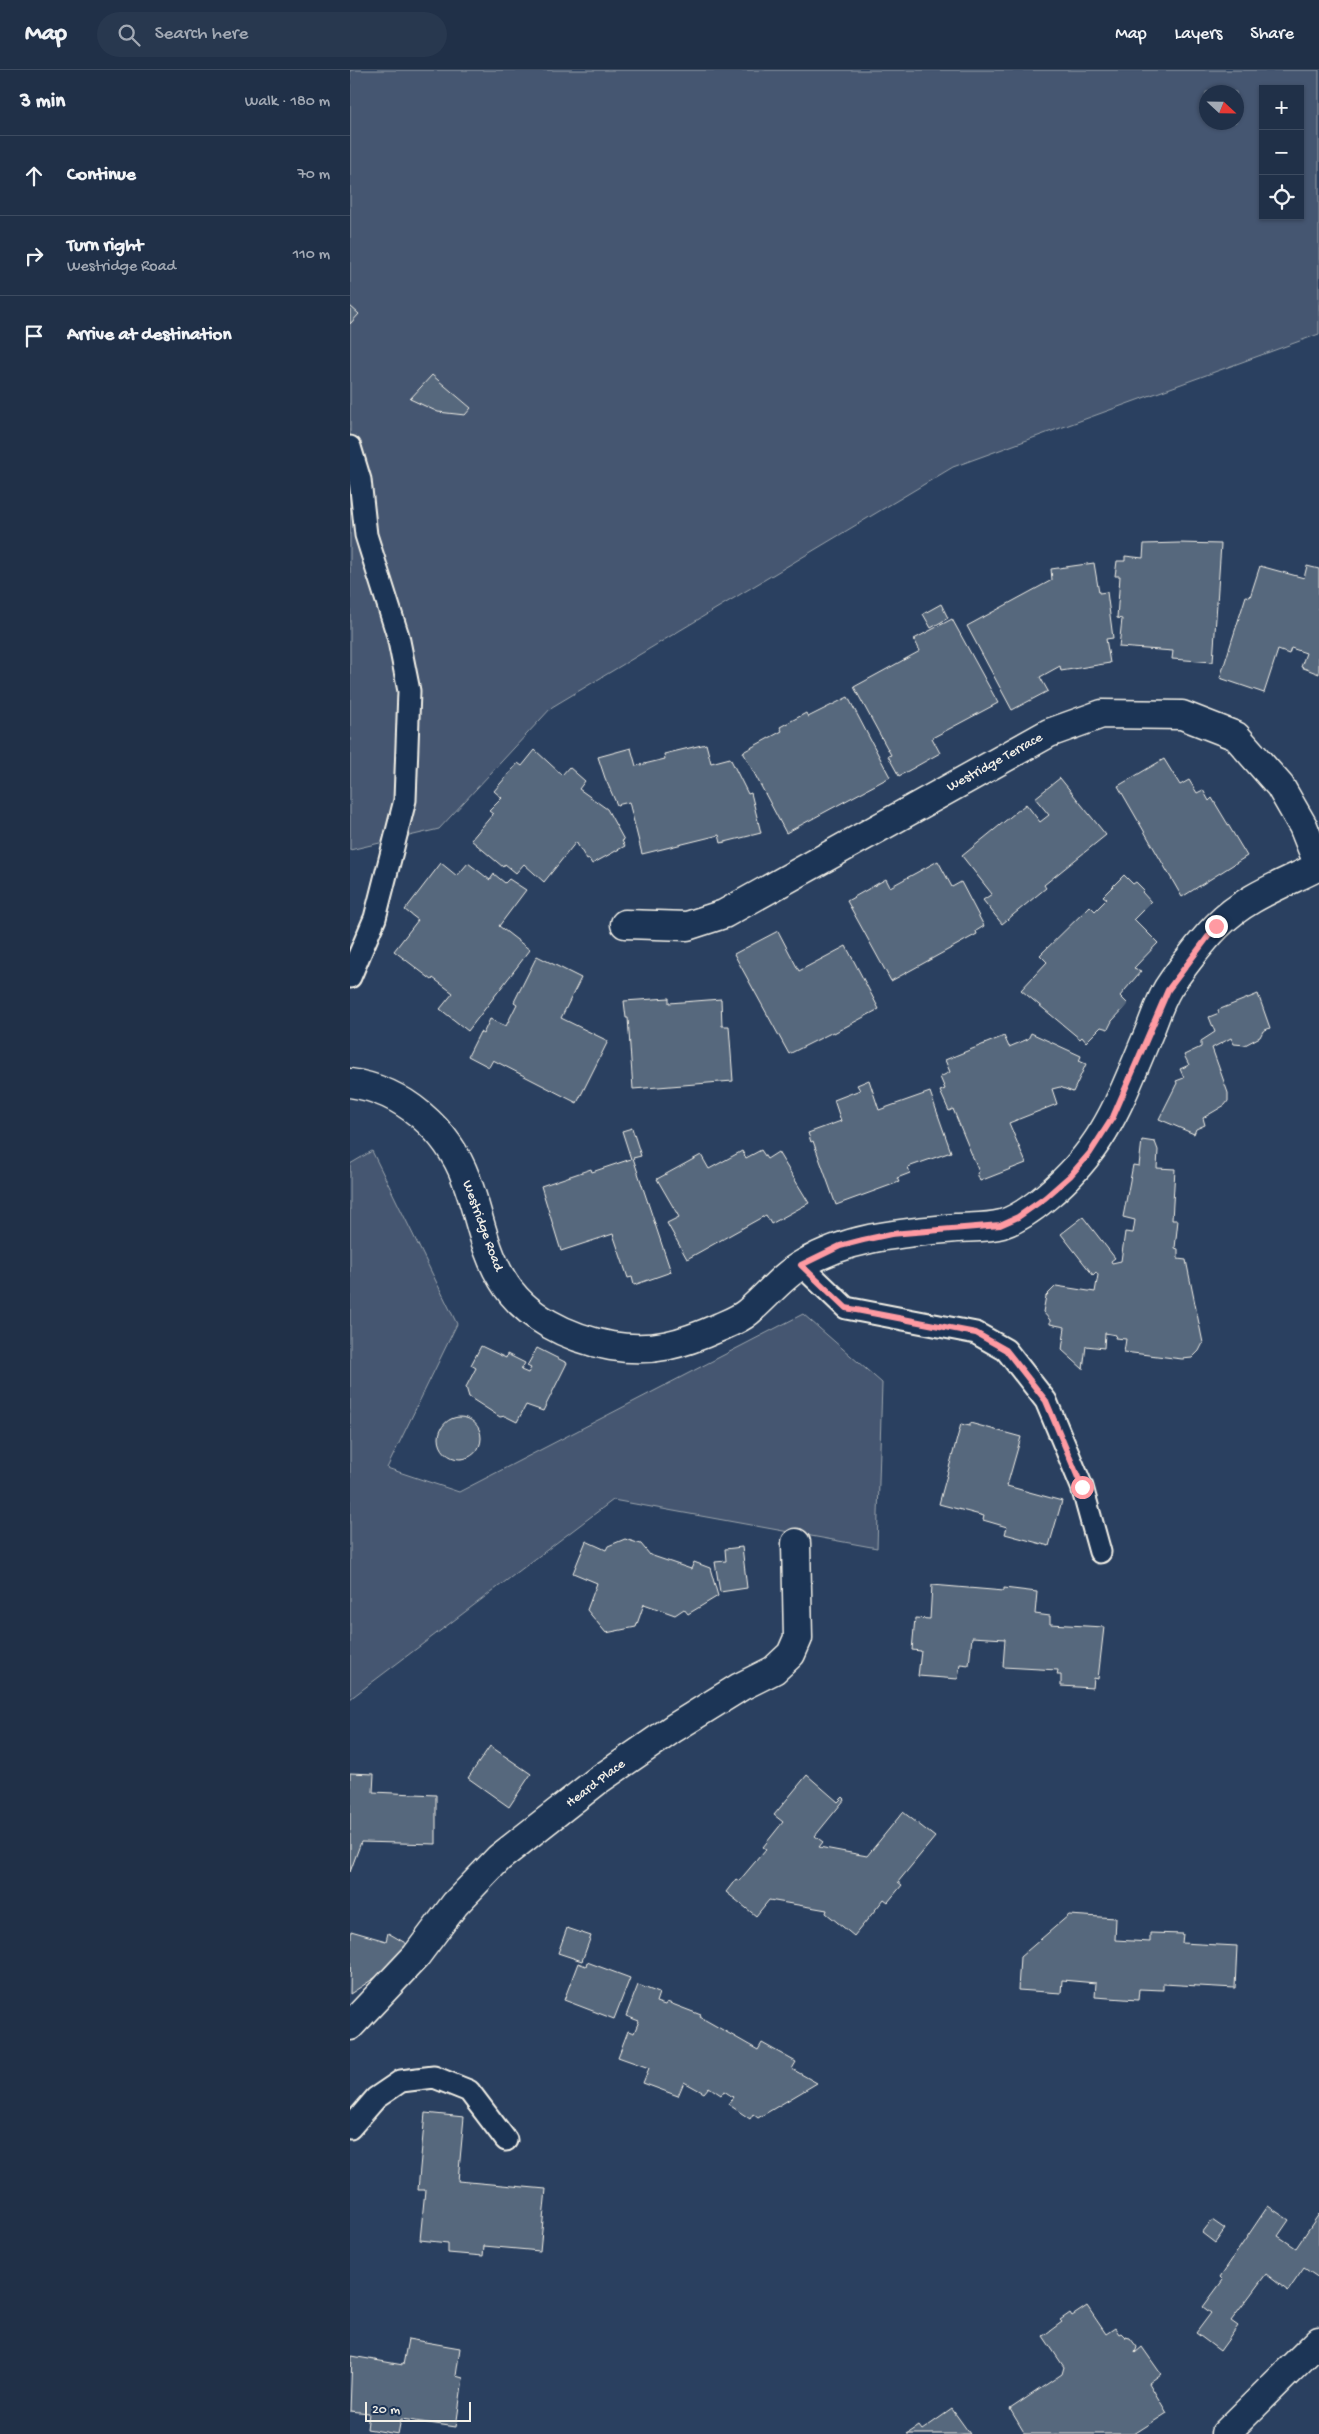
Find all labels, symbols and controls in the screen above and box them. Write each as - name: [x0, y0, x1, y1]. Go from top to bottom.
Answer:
- search box: [97, 12, 447, 57]
- text: Map: [25, 20, 67, 49]
- icon: search: [115, 21, 143, 49]
- text: Search here: [155, 23, 248, 46]
- text: Map: [1115, 24, 1147, 45]
- text: Layers: [1175, 24, 1222, 45]
- text: Share: [1250, 24, 1294, 45]
- north arrow: [1199, 85, 1244, 130]
- map controls: [1259, 85, 1304, 220]
- button: +: [1259, 85, 1304, 130]
- text: 3 min: [20, 90, 65, 115]
- text: Walk · 180 m: [245, 93, 330, 112]
- button: −: [1259, 130, 1304, 175]
- icon: ahead: [20, 162, 48, 190]
- text: Continue: [67, 164, 136, 187]
- text: 70 m: [297, 166, 330, 185]
- button: locate: [1259, 175, 1304, 220]
- text: Turn right: [67, 235, 143, 258]
- icon: right: [20, 242, 48, 270]
- text: 110 m: [293, 246, 330, 265]
- text: Westridge Road: [67, 258, 176, 277]
- icon: arrive: [20, 322, 48, 350]
- text: Arrive at destination: [67, 324, 231, 347]
- street label: Westridge Terrace: [944, 729, 1047, 796]
- route end: [1205, 915, 1228, 938]
- street label: Westridge Road: [458, 1178, 507, 1275]
- route start: [1071, 1476, 1094, 1499]
- street label: Heard Place: [563, 1756, 630, 1812]
- scale bar: [365, 2399, 471, 2422]
- text: 20 m: [372, 2402, 400, 2419]

